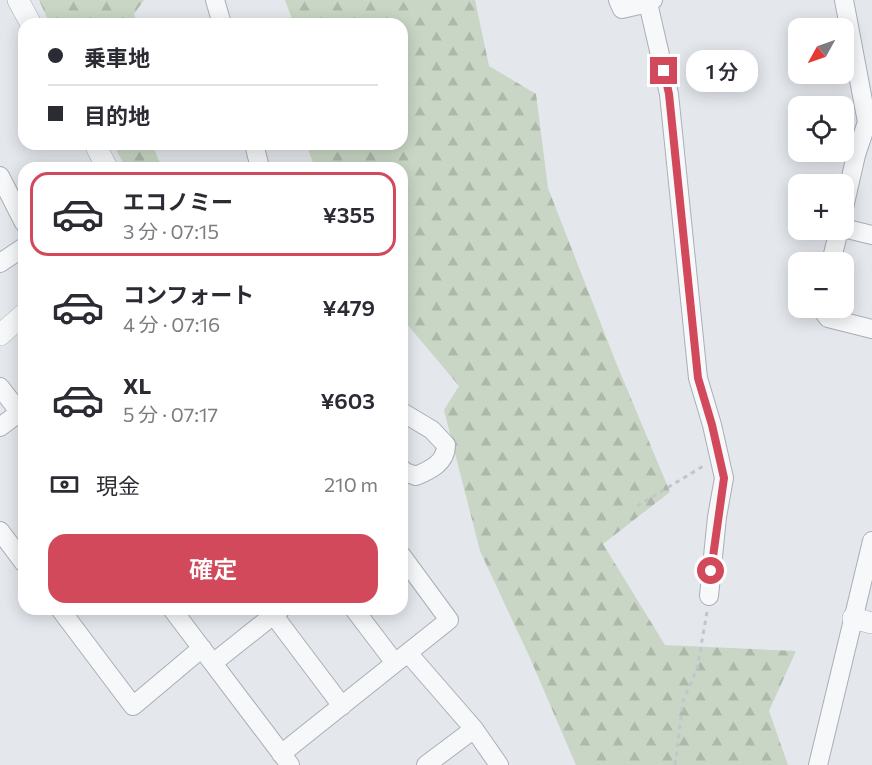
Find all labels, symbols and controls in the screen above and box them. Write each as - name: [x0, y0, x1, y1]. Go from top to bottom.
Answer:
- north arrow: [788, 18, 854, 84]
- map controls: [788, 18, 854, 318]
- text: 乗車地: [84, 44, 150, 71]
- callout: 1 分: [685, 50, 757, 92]
- route end: [650, 57, 677, 84]
- text: 1 分: [706, 59, 738, 83]
- button: locate: [788, 96, 854, 162]
- text: 目的地: [84, 102, 150, 129]
- button: +: [788, 174, 854, 240]
- icon: car: [51, 187, 105, 241]
- text: エコノミー: [123, 188, 233, 215]
- text: ¥355: [323, 201, 375, 228]
- text: 3 分 · 07:15: [123, 219, 219, 243]
- button: −: [788, 252, 854, 318]
- icon: car: [51, 280, 105, 334]
- text: コンフォート: [123, 281, 254, 308]
- text: ¥479: [323, 294, 375, 321]
- text: 4 分 · 07:16: [123, 312, 220, 336]
- text: XL: [123, 372, 151, 399]
- icon: car: [51, 373, 105, 427]
- text: ¥603: [320, 387, 375, 414]
- text: 5 分 · 07:17: [123, 402, 218, 426]
- icon: cash: [48, 468, 81, 501]
- text: 現金: [96, 472, 140, 499]
- text: 210 m: [324, 472, 378, 496]
- button: 確定: [48, 534, 378, 603]
- route start: [697, 557, 724, 584]

